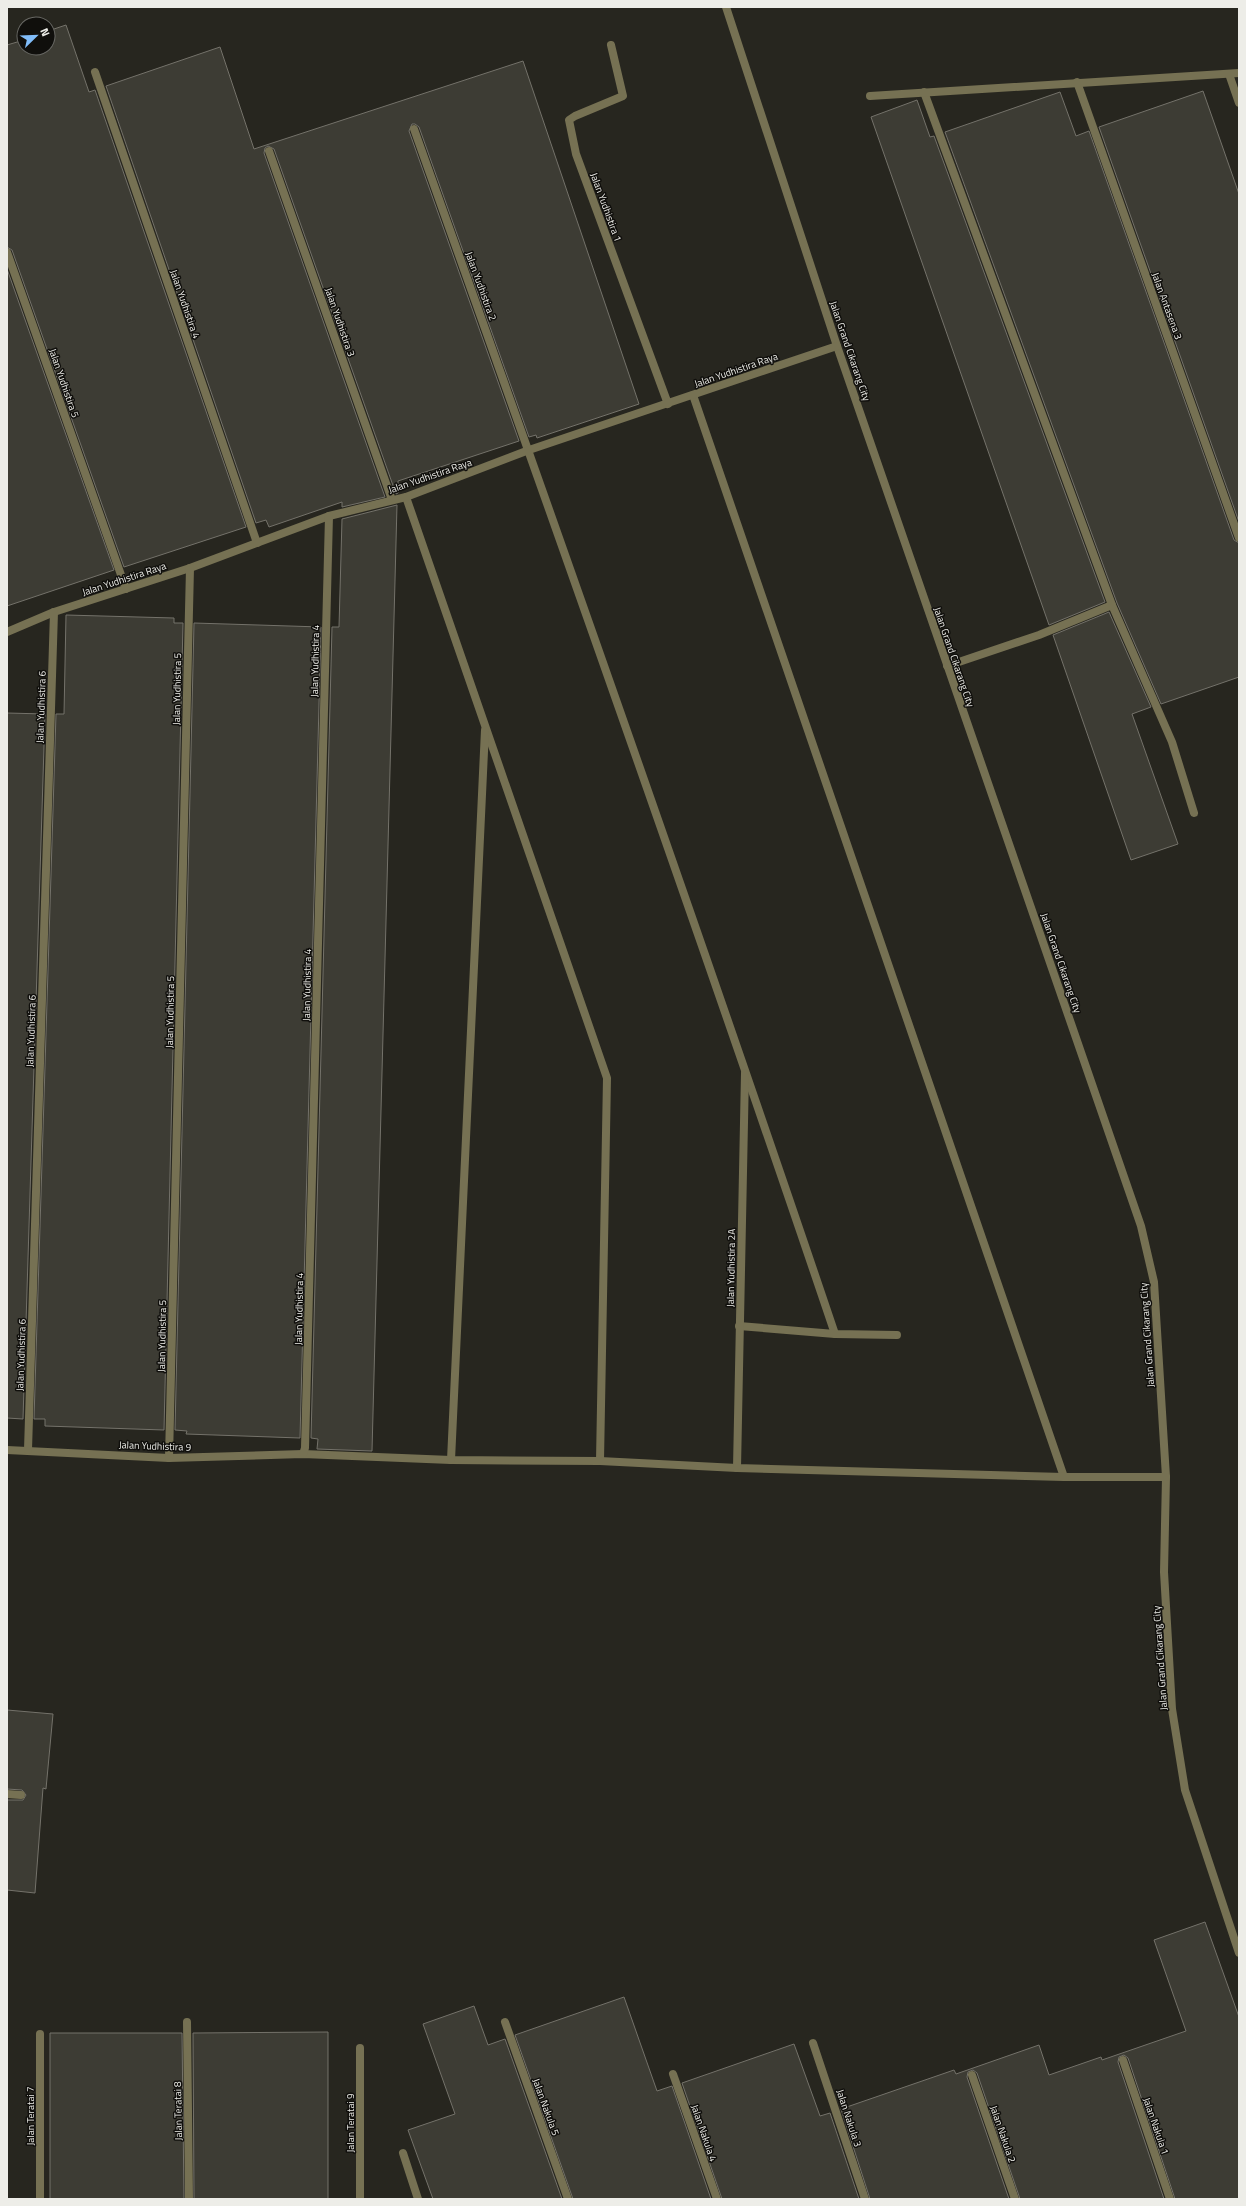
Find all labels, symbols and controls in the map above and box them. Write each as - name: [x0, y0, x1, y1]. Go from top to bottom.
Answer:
- north arrow: [16, 16, 56, 56]
- text: N: [36, 25, 54, 39]
- street label: Jalan Yudhistira 1: [587, 170, 625, 244]
- street label: Jalan Yudhistira 2: [462, 249, 500, 323]
- street label: Jalan Yudhistira 4: [166, 267, 204, 341]
- street label: Jalan Antasena 3: [1148, 270, 1186, 342]
- street label: Jalan Yudhistira 3: [321, 285, 359, 359]
- street label: Jalan Grand Cikarang City: [826, 299, 874, 403]
- street label: Jalan Yudhistira 5: [45, 346, 83, 420]
- street label: Jalan Yudhistira Raya: [692, 349, 780, 391]
- street label: Jalan Yudhistira Raya: [386, 455, 474, 497]
- street label: Jalan Yudhistira Raya: [80, 558, 168, 600]
- street label: Jalan Grand Cikarang City: [930, 605, 978, 709]
- street label: Jalan Yudhistira 4: [307, 624, 323, 697]
- street label: Jalan Yudhistira 5: [169, 652, 185, 725]
- street label: Jalan Yudhistira 6: [32, 670, 50, 743]
- street label: Jalan Grand Cikarang City: [1037, 911, 1085, 1015]
- street label: Jalan Yudhistira 4: [299, 948, 315, 1021]
- street label: Jalan Yudhistira 5: [162, 975, 178, 1048]
- street label: Jalan Yudhistira 6: [22, 994, 40, 1067]
- street label: Jalan Yudhistira 2A: [723, 1229, 739, 1307]
- street label: Jalan Yudhistira 4: [291, 1272, 307, 1345]
- street label: Jalan Grand Cikarang City: [1136, 1282, 1158, 1388]
- street label: Jalan Yudhistira 5: [154, 1299, 170, 1372]
- street label: Jalan Yudhistira 6: [12, 1318, 30, 1391]
- street label: Jalan Yudhistira 9: [119, 1437, 192, 1455]
- street label: Jalan Grand Cikarang City: [1149, 1605, 1171, 1711]
- street label: Jalan Nakula 5: [529, 2076, 563, 2138]
- street label: Jalan Teratai 8: [170, 2081, 186, 2141]
- street label: Jalan Teratai 7: [23, 2086, 38, 2146]
- street label: Jalan Nakula 3: [833, 2087, 865, 2149]
- street label: Jalan Teratai 9: [343, 2093, 358, 2153]
- street label: Jalan Nakula 1: [1139, 2095, 1173, 2157]
- street label: Jalan Nakula 4: [687, 2102, 721, 2164]
- street label: Jalan Nakula 2: [986, 2103, 1020, 2165]

